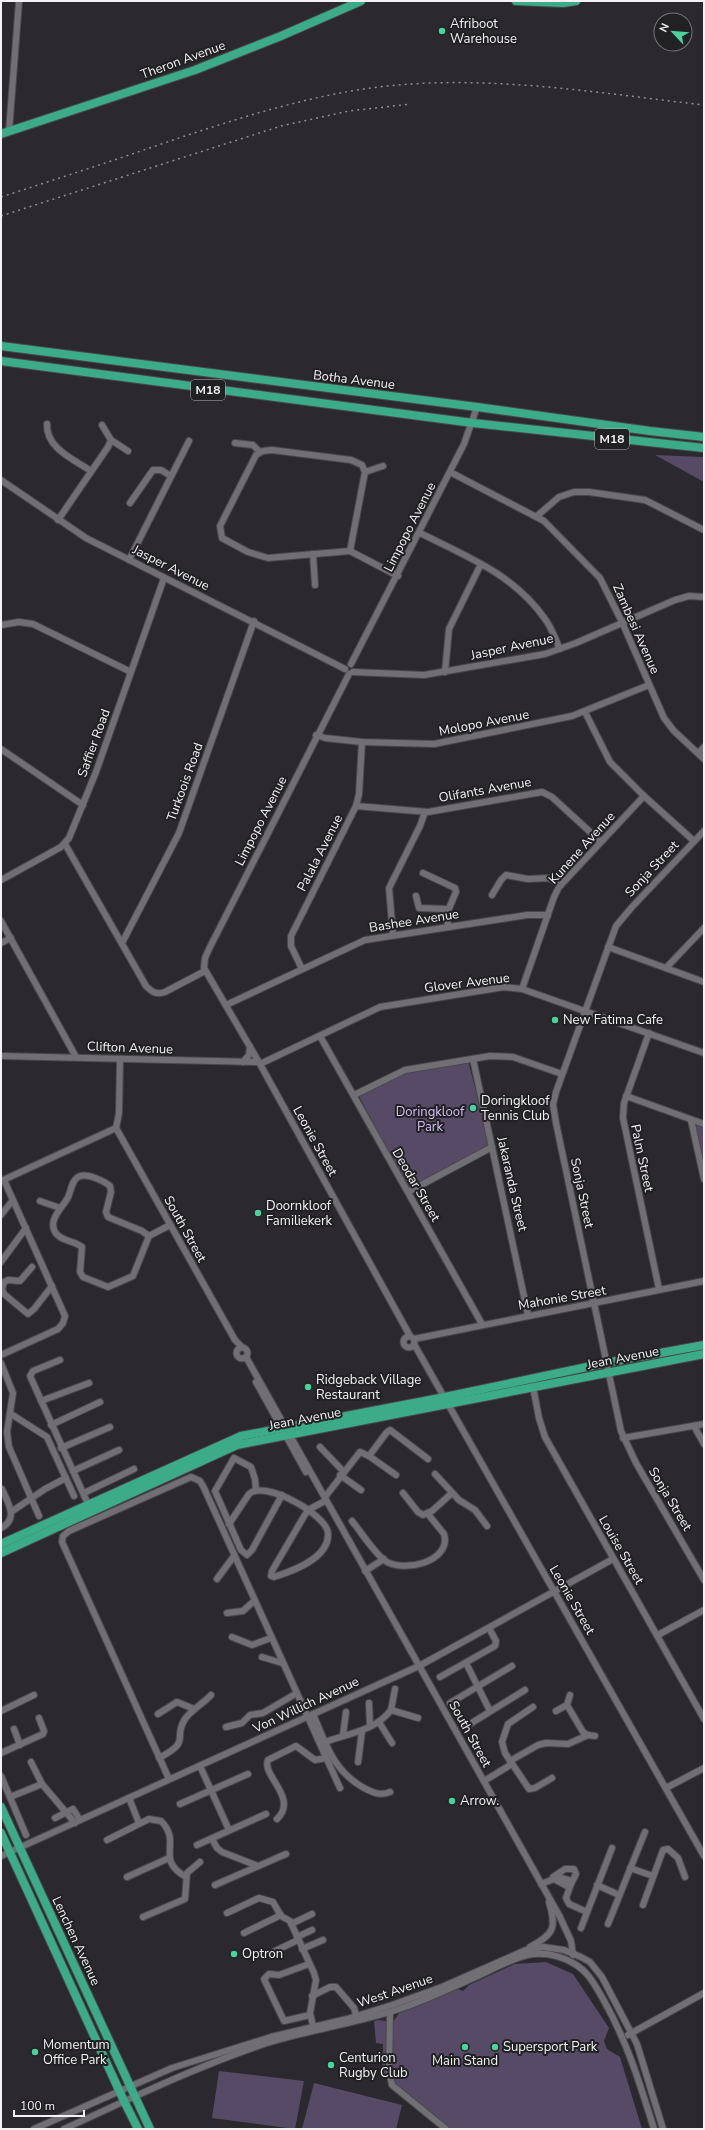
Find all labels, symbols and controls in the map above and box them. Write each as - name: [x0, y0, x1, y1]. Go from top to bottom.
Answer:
- north arrow: [653, 12, 693, 52]
- place label: Afriboot Warehouse: [450, 15, 517, 48]
- text: N: [656, 21, 673, 35]
- marker: Afriboot Warehouse: [437, 26, 447, 36]
- street label: Theron Avenue: [138, 36, 228, 84]
- street label: Botha Avenue: [312, 366, 396, 394]
- road number: M18: [191, 380, 225, 400]
- road number: M18: [595, 429, 629, 449]
- street label: Limpopo Avenue: [380, 479, 440, 575]
- street label: Jasper Avenue: [129, 540, 213, 595]
- street label: Zambesi Avenue: [608, 581, 664, 677]
- street label: Jasper Avenue: [468, 629, 555, 665]
- street label: Molopo Avenue: [437, 705, 531, 741]
- street label: Saffier Road: [73, 706, 115, 780]
- street label: Turkoois Road: [162, 740, 208, 824]
- street label: Limpopo Avenue: [231, 773, 291, 869]
- street label: Olifants Avenue: [437, 773, 533, 807]
- street label: Kunene Avenue: [545, 808, 619, 888]
- street label: Palala Avenue: [293, 811, 347, 894]
- street label: Sonja Street: [621, 836, 683, 901]
- street label: Bashee Avenue: [368, 905, 460, 937]
- street label: Glover Avenue: [423, 969, 511, 997]
- place label: New Fatima Cafe: [563, 1011, 663, 1029]
- marker: New Fatima Cafe: [550, 1015, 560, 1025]
- street label: Clifton Avenue: [87, 1037, 174, 1059]
- place label: Doringkloof Tennis Club: [481, 1092, 550, 1125]
- street label: Leonie Street: [288, 1103, 342, 1180]
- park label: Doringkloof Park: [396, 1103, 465, 1136]
- marker: Doringkloof Tennis Club: [468, 1103, 478, 1113]
- street label: Palm Street: [626, 1123, 658, 1194]
- street label: Jakaranda Street: [492, 1134, 532, 1234]
- street label: Deodar Street: [388, 1145, 444, 1225]
- street label: Sonja Street: [566, 1156, 598, 1230]
- street label: South Street: [159, 1193, 211, 1266]
- place label: Doornkloof Familiekerk: [266, 1197, 333, 1230]
- marker: Doornkloof Familiekerk: [253, 1208, 263, 1218]
- street label: Mahonie Street: [517, 1281, 608, 1315]
- street label: Jean Avenue: [584, 1342, 661, 1374]
- place label: Ridgeback Village Restaurant: [316, 1371, 421, 1404]
- marker: Ridgeback Village Restaurant: [303, 1382, 313, 1392]
- street label: Jean Avenue: [266, 1403, 343, 1435]
- street label: Sonja Street: [644, 1464, 696, 1535]
- street label: Louise Street: [594, 1512, 648, 1588]
- street label: Leonie Street: [545, 1562, 599, 1638]
- street label: Von Willich Avenue: [249, 1672, 362, 1738]
- street label: South Street: [444, 1698, 496, 1771]
- place label: Arrow.: [460, 1792, 499, 1810]
- marker: Arrow.: [447, 1796, 457, 1806]
- street label: Lenchen Avenue: [47, 1893, 105, 1989]
- place label: Optron: [242, 1945, 283, 1963]
- marker: Optron: [229, 1949, 239, 1959]
- street label: West Avenue: [355, 1970, 435, 2012]
- place label: Momentum Office Park: [43, 2036, 110, 2069]
- place label: Supersport Park: [503, 2038, 598, 2056]
- marker: Main Stand: [460, 2042, 470, 2052]
- marker: Supersport Park: [490, 2042, 500, 2052]
- marker: Momentum Office Park: [30, 2047, 40, 2057]
- place label: Centurion Rugby Club: [339, 2049, 408, 2082]
- place label: Main Stand: [432, 2052, 498, 2070]
- marker: Centurion Rugby Club: [326, 2060, 336, 2070]
- scale bar: [14, 2092, 84, 2118]
- text: 100 m: [20, 2098, 55, 2114]

